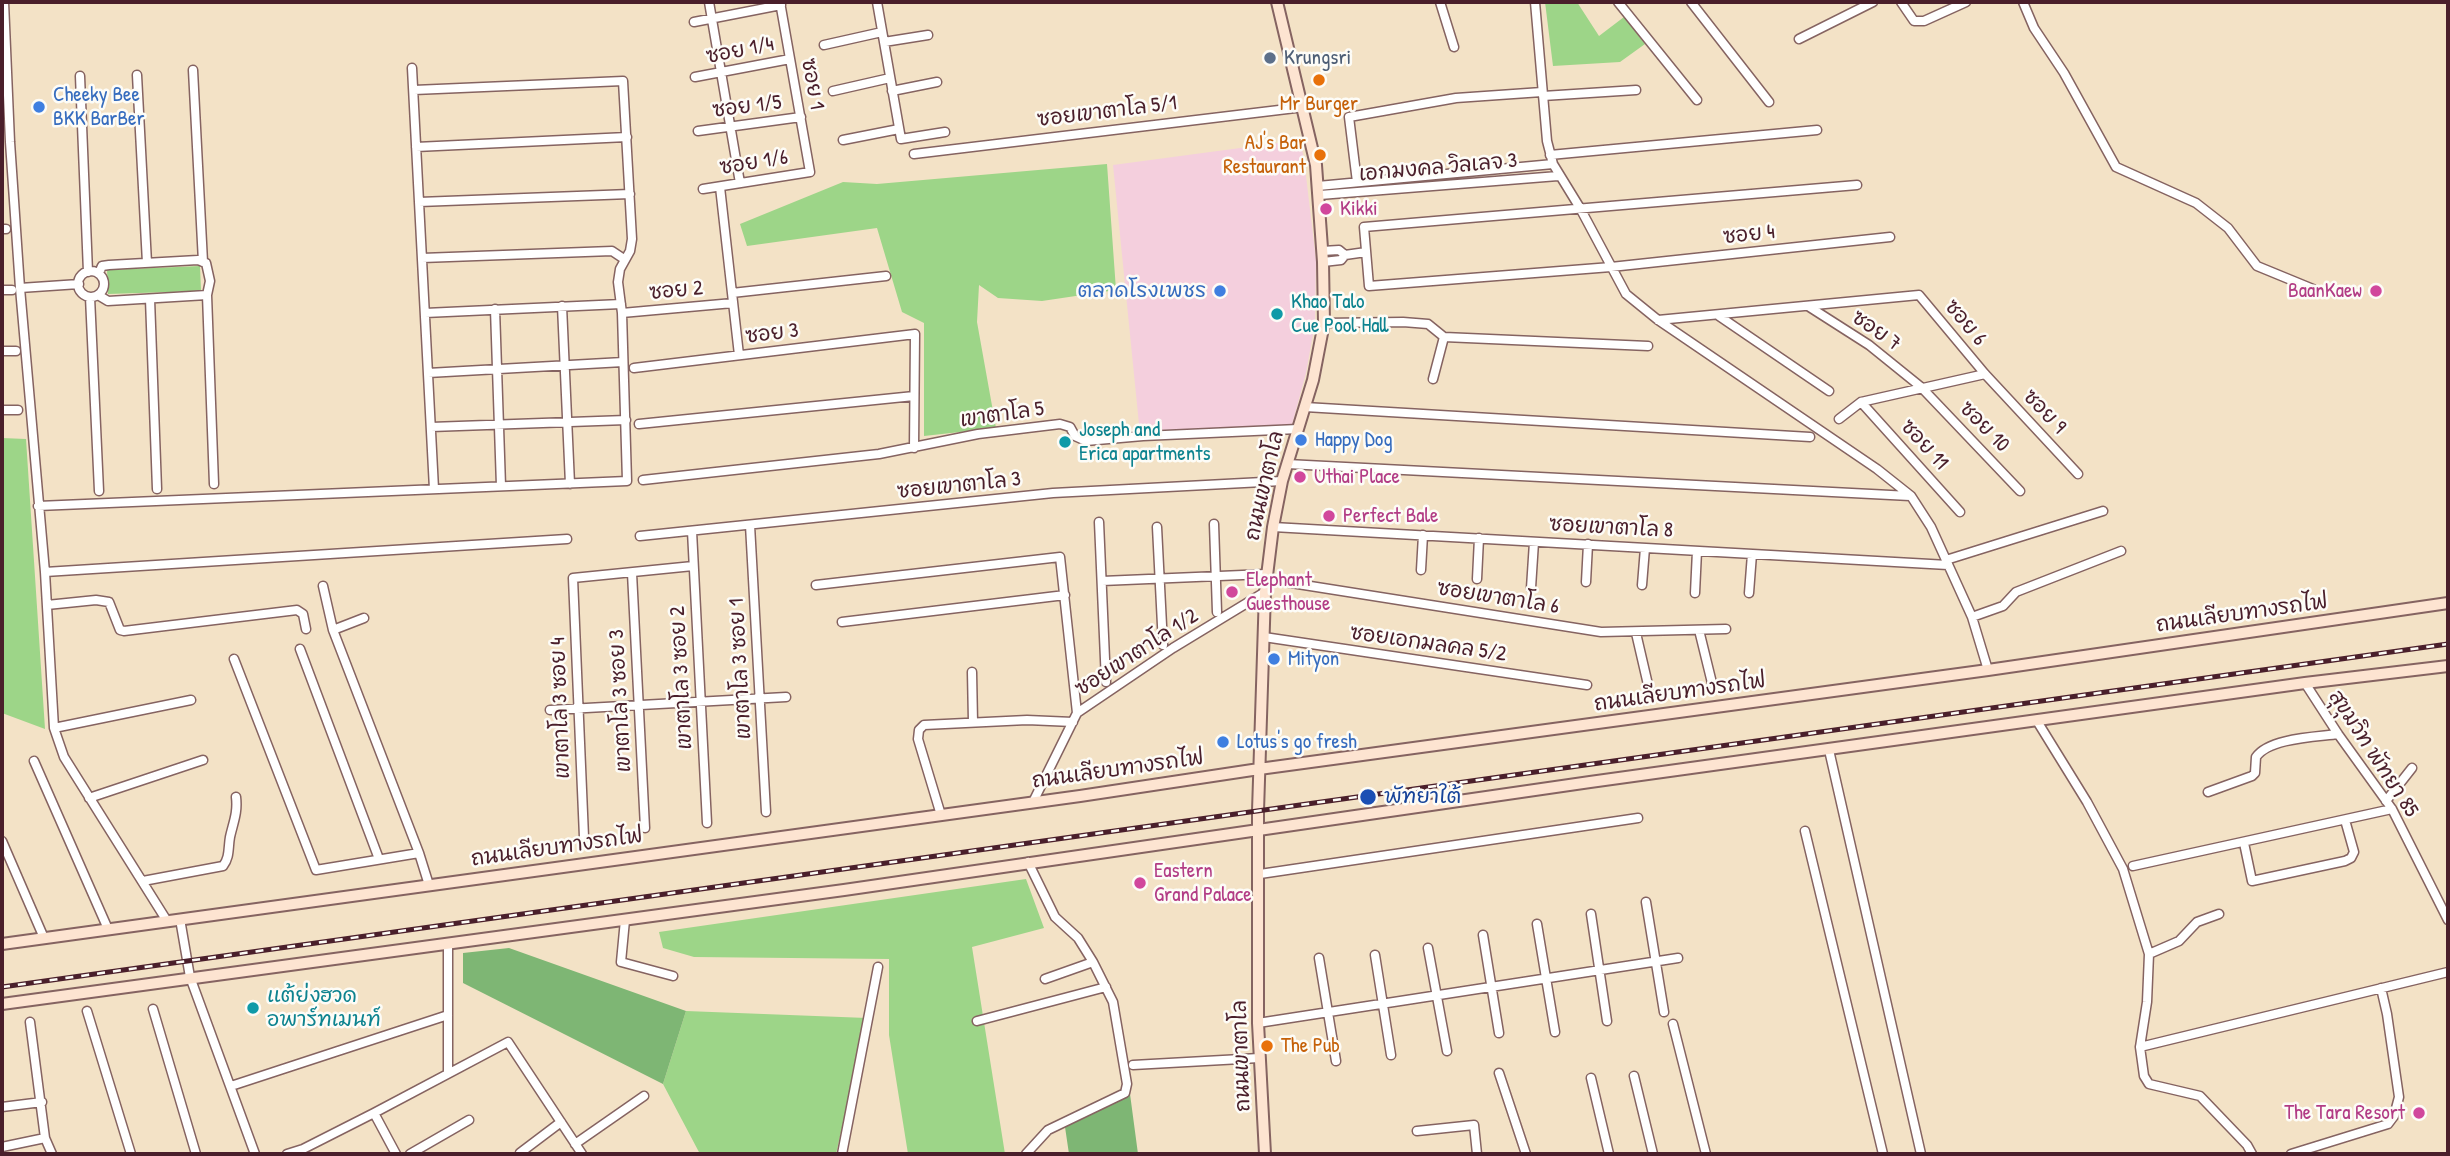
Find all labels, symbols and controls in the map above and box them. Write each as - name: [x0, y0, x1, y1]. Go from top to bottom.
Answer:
- street label: ซอย 1/4: [704, 32, 776, 70]
- place label: Krungsri: [1284, 45, 1351, 71]
- marker: Krungsri: [1262, 50, 1278, 66]
- street label: ซอย 1: [795, 56, 829, 112]
- marker: Mr Burger: [1311, 72, 1327, 88]
- place label: Cheeky Bee BKK BarBer: [53, 82, 144, 132]
- street label: ซอย 1/5: [711, 90, 783, 124]
- street label: ซอยเขาตาโล 5/1: [1036, 91, 1178, 133]
- place label: Mr Burger: [1280, 91, 1358, 117]
- marker: Cheeky Bee BKK BarBer: [31, 99, 47, 115]
- place label: AJ's Bar Restaurant: [1223, 130, 1306, 180]
- street label: ซอย 1/6: [718, 145, 790, 181]
- marker: AJ's Bar Restaurant: [1312, 147, 1328, 163]
- street label: เอกมงคล วิลเลจ 3: [1358, 149, 1518, 187]
- place label: Kikki: [1340, 196, 1378, 222]
- marker: Kikki: [1318, 201, 1334, 217]
- street label: ซอย 4: [1722, 220, 1776, 250]
- street label: ซอย 2: [648, 276, 704, 306]
- place label: ตลาดโรงเพชร: [1077, 278, 1206, 304]
- place label: BaanKaew: [2288, 278, 2362, 304]
- marker: ตลาดโรงเพชร: [1212, 283, 1228, 299]
- marker: BaanKaew: [2368, 283, 2384, 299]
- place label: Khao Talo Cue Pool Hall: [1291, 289, 1389, 339]
- street label: ซอย 6: [1939, 295, 1991, 351]
- street label: ซอย 7: [1847, 305, 1905, 357]
- marker: Khao Talo Cue Pool Hall: [1269, 306, 1285, 322]
- street label: ซอย 3: [744, 318, 800, 350]
- street label: ซอย 9: [2017, 385, 2071, 439]
- street label: ซอย 10: [1954, 396, 2014, 458]
- street label: เขาตาโล 5: [958, 397, 1046, 433]
- street label: ซอย 11: [1895, 415, 1953, 475]
- place label: Joseph and Erica apartments: [1079, 417, 1210, 467]
- place label: Happy Dog: [1315, 427, 1393, 453]
- street label: ถนนเขาตาโล: [1240, 429, 1290, 543]
- marker: Happy Dog: [1293, 432, 1309, 448]
- marker: Joseph and Erica apartments: [1057, 434, 1073, 450]
- place label: Uthai Place: [1314, 464, 1400, 490]
- street label: ซอยเขาตาโล 3: [896, 467, 1022, 505]
- marker: Uthai Place: [1292, 469, 1308, 485]
- place label: Perfect Bale: [1343, 503, 1438, 529]
- marker: Perfect Bale: [1321, 508, 1337, 524]
- street label: ซอยเขาตาโล 8: [1548, 512, 1674, 544]
- place label: Elephant Guesthouse: [1246, 567, 1330, 617]
- street label: ซอยเขาตาโล 6: [1435, 576, 1561, 620]
- marker: Elephant Guesthouse: [1224, 584, 1240, 600]
- street label: ถนนเลียบทางรถไฟ: [2154, 589, 2330, 639]
- street label: เขาตาโล 3 ซอย 1: [725, 598, 757, 740]
- street label: ซอยเขาตาโล 1/2: [1071, 604, 1203, 702]
- street label: เขาตาโล 3 ซอย 2: [666, 606, 698, 750]
- street label: ซอยเอกมลคล 5/2: [1348, 621, 1508, 667]
- street label: เขาตาโล 3 ซอย 3: [605, 629, 637, 773]
- street label: เขาตาโล 3 ซอย 4: [546, 637, 576, 779]
- place label: Mityon: [1288, 646, 1339, 672]
- marker: Mityon: [1266, 651, 1282, 667]
- street label: ถนนเลียบทางรถไฟ: [1592, 668, 1768, 718]
- street label: สุขุมวิท พัทยา 85: [2323, 686, 2423, 822]
- place label: Lotus's go fresh: [1237, 729, 1357, 755]
- marker: Lotus's go fresh: [1215, 734, 1231, 750]
- street label: ถนนเลียบทางรถไฟ: [1030, 745, 1206, 795]
- place label: พัทยาใต้: [1384, 784, 1461, 810]
- marker: พัทยาใต้: [1358, 787, 1378, 807]
- street label: ถนนเลียบทางรถไฟ: [469, 823, 645, 873]
- place label: Eastern Grand Palace: [1154, 858, 1252, 908]
- marker: Eastern Grand Palace: [1132, 875, 1148, 891]
- place label: แต้ย่งฮวด อพาร์ทเมนท์: [267, 983, 381, 1033]
- marker: แต้ย่งฮวด อพาร์ทเมนท์: [245, 1000, 261, 1016]
- street label: ถนนเขาตาโล: [1227, 1000, 1257, 1112]
- place label: The Pub: [1281, 1033, 1340, 1059]
- marker: The Pub: [1259, 1038, 1275, 1054]
- place label: The Tara Resort: [2284, 1100, 2405, 1126]
- marker: The Tara Resort: [2411, 1105, 2427, 1121]

